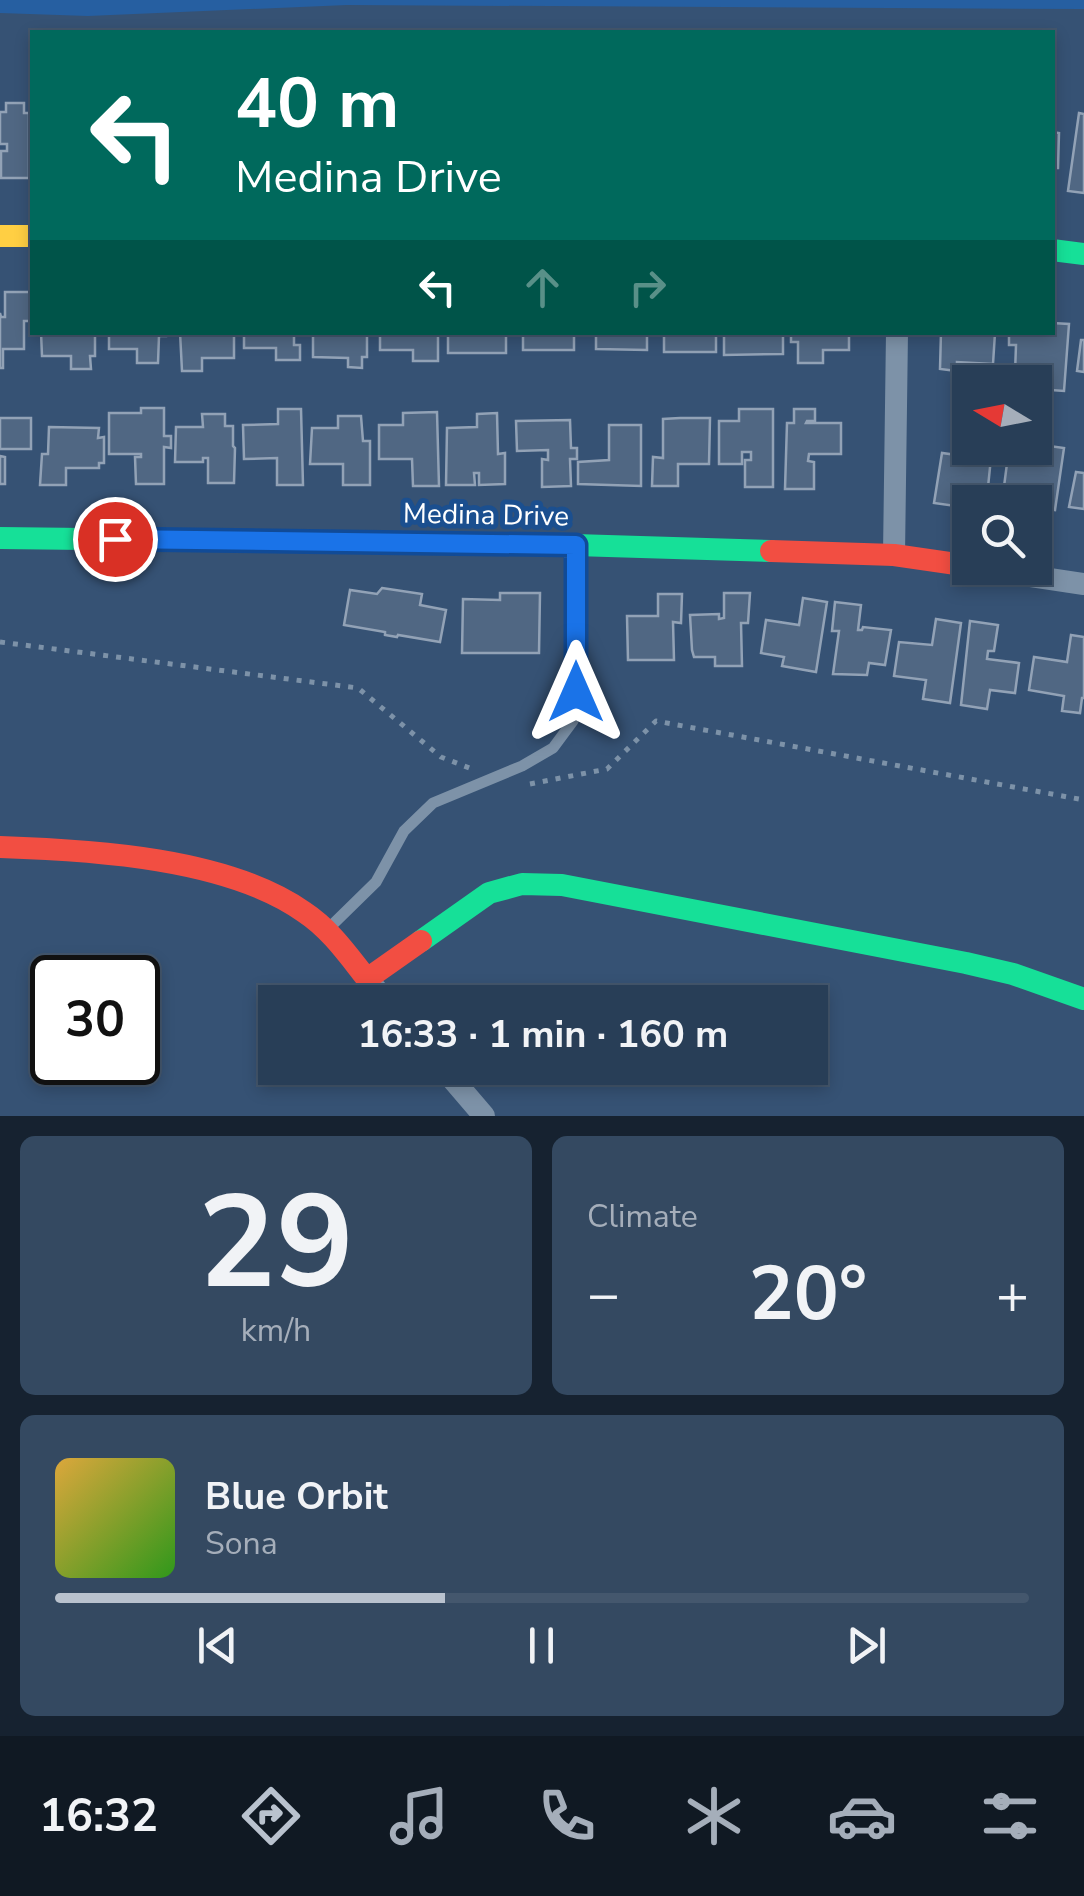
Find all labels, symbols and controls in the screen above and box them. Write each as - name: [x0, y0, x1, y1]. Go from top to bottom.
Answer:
- text: 40 m: [235, 56, 399, 152]
- icon: left: [70, 70, 200, 200]
- text: Medina Drive: [235, 147, 502, 208]
- icon: left: [410, 260, 465, 315]
- icon: ahead: [515, 260, 570, 315]
- icon: right: [620, 260, 675, 315]
- north arrow: [952, 365, 1052, 465]
- map controls: [952, 365, 1052, 585]
- button: search: [952, 485, 1052, 585]
- street label: Medina Drive: [403, 495, 569, 535]
- pin: [73, 497, 158, 582]
- icon: arrive: [88, 512, 143, 567]
- position arrow: [524, 640, 628, 744]
- speed limit sign: 30: [30, 955, 160, 1085]
- text: 16:33 · 1 min · 160 m: [358, 1009, 728, 1060]
- text: 29: [198, 1155, 354, 1332]
- text: Climate: [587, 1195, 698, 1238]
- text: 20°: [749, 1243, 867, 1345]
- text: −: [587, 1257, 620, 1332]
- text: +: [996, 1257, 1029, 1332]
- text: km/h: [241, 1309, 311, 1352]
- text: Blue Orbit: [205, 1471, 388, 1522]
- text: Sona: [205, 1522, 278, 1565]
- icon: previous: [190, 1618, 245, 1673]
- icon: pause: [514, 1618, 569, 1673]
- icon: next: [839, 1618, 894, 1673]
- icon: directions: [236, 1781, 306, 1851]
- icon: music: [384, 1781, 454, 1851]
- icon: phone: [532, 1781, 602, 1851]
- icon: climate: [679, 1781, 749, 1851]
- icon: car: [827, 1781, 897, 1851]
- icon: filters: [975, 1781, 1045, 1851]
- text: 16:32: [39, 1786, 158, 1847]

